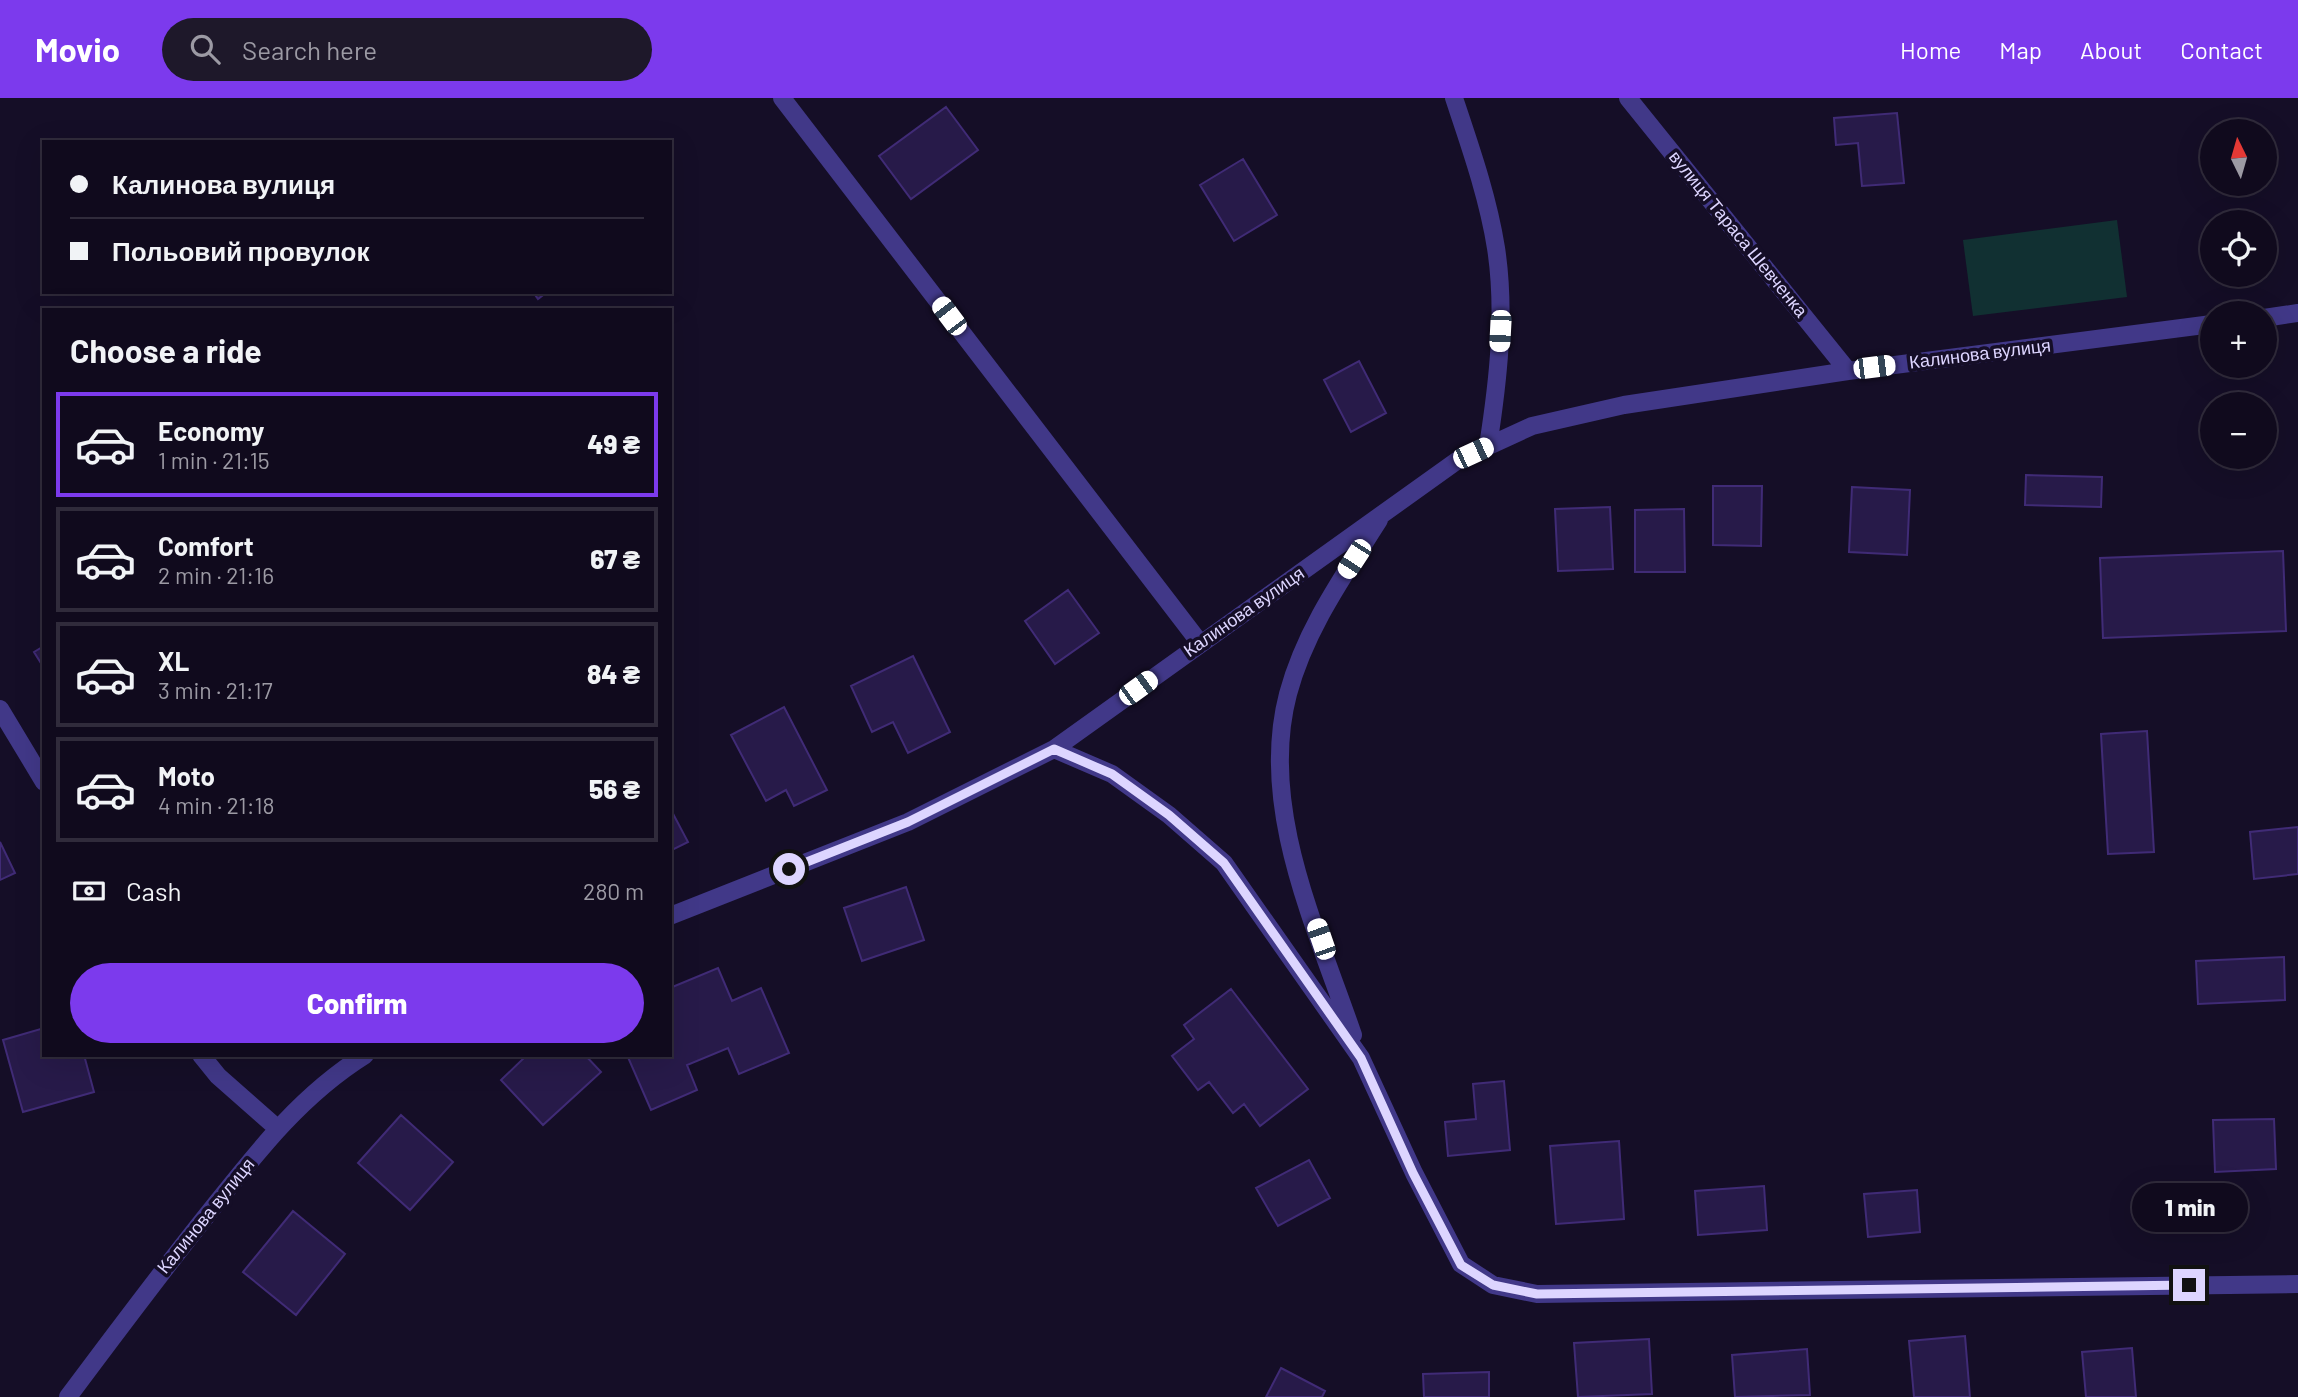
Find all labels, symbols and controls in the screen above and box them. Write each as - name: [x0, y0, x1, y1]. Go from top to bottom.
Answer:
- search box: [162, 18, 652, 81]
- text: Movio: [35, 29, 120, 69]
- icon: search: [186, 30, 224, 68]
- text: Search here: [242, 34, 377, 65]
- text: Home: [1900, 35, 1961, 64]
- text: Map: [1999, 35, 2042, 64]
- text: About: [2080, 35, 2142, 64]
- text: Contact: [2180, 35, 2263, 64]
- north arrow: [2200, 119, 2277, 196]
- map controls: [2200, 119, 2277, 469]
- street label: вулиця Тараса Шевченка: [1665, 146, 1813, 322]
- text: Калинова вулиця: [112, 168, 335, 199]
- button: locate: [2200, 210, 2277, 287]
- text: Польовий провулок: [112, 235, 369, 266]
- car: [928, 293, 971, 339]
- button: +: [2200, 301, 2277, 378]
- car: [1489, 309, 1512, 353]
- text: Choose a ride: [70, 331, 262, 369]
- street label: Калинова вулиця: [1908, 333, 2052, 373]
- car: [1852, 354, 1897, 380]
- button: −: [2200, 392, 2277, 469]
- icon: car: [74, 413, 137, 476]
- text: Economy: [158, 415, 264, 446]
- text: 49 ₴: [587, 428, 640, 459]
- car: [1450, 435, 1497, 471]
- text: 1 min · 21:15: [158, 446, 270, 474]
- icon: car: [74, 528, 137, 591]
- text: Comfort: [158, 530, 254, 561]
- car: [1334, 536, 1375, 582]
- text: 67 ₴: [590, 543, 640, 574]
- text: 2 min · 21:16: [158, 561, 274, 589]
- street label: Калинова вулиця: [1179, 561, 1308, 661]
- icon: car: [74, 643, 137, 706]
- text: XL: [158, 645, 189, 676]
- text: 84 ₴: [587, 658, 640, 689]
- car: [1115, 667, 1162, 709]
- text: 3 min · 21:17: [158, 676, 273, 704]
- icon: car: [74, 758, 137, 821]
- text: Moto: [158, 760, 215, 791]
- text: 56 ₴: [589, 773, 640, 804]
- text: 4 min · 21:18: [158, 791, 274, 819]
- route start: [773, 853, 805, 885]
- icon: cash: [70, 872, 108, 910]
- text: Cash: [126, 875, 181, 906]
- text: 280 m: [583, 877, 644, 905]
- car: [1305, 916, 1338, 962]
- button: Confirm: [70, 963, 644, 1043]
- street label: Калинова вулиця: [152, 1153, 259, 1278]
- callout: 1 min: [2131, 1184, 2247, 1232]
- text: 1 min: [2165, 1193, 2215, 1221]
- route end: [2173, 1269, 2205, 1301]

